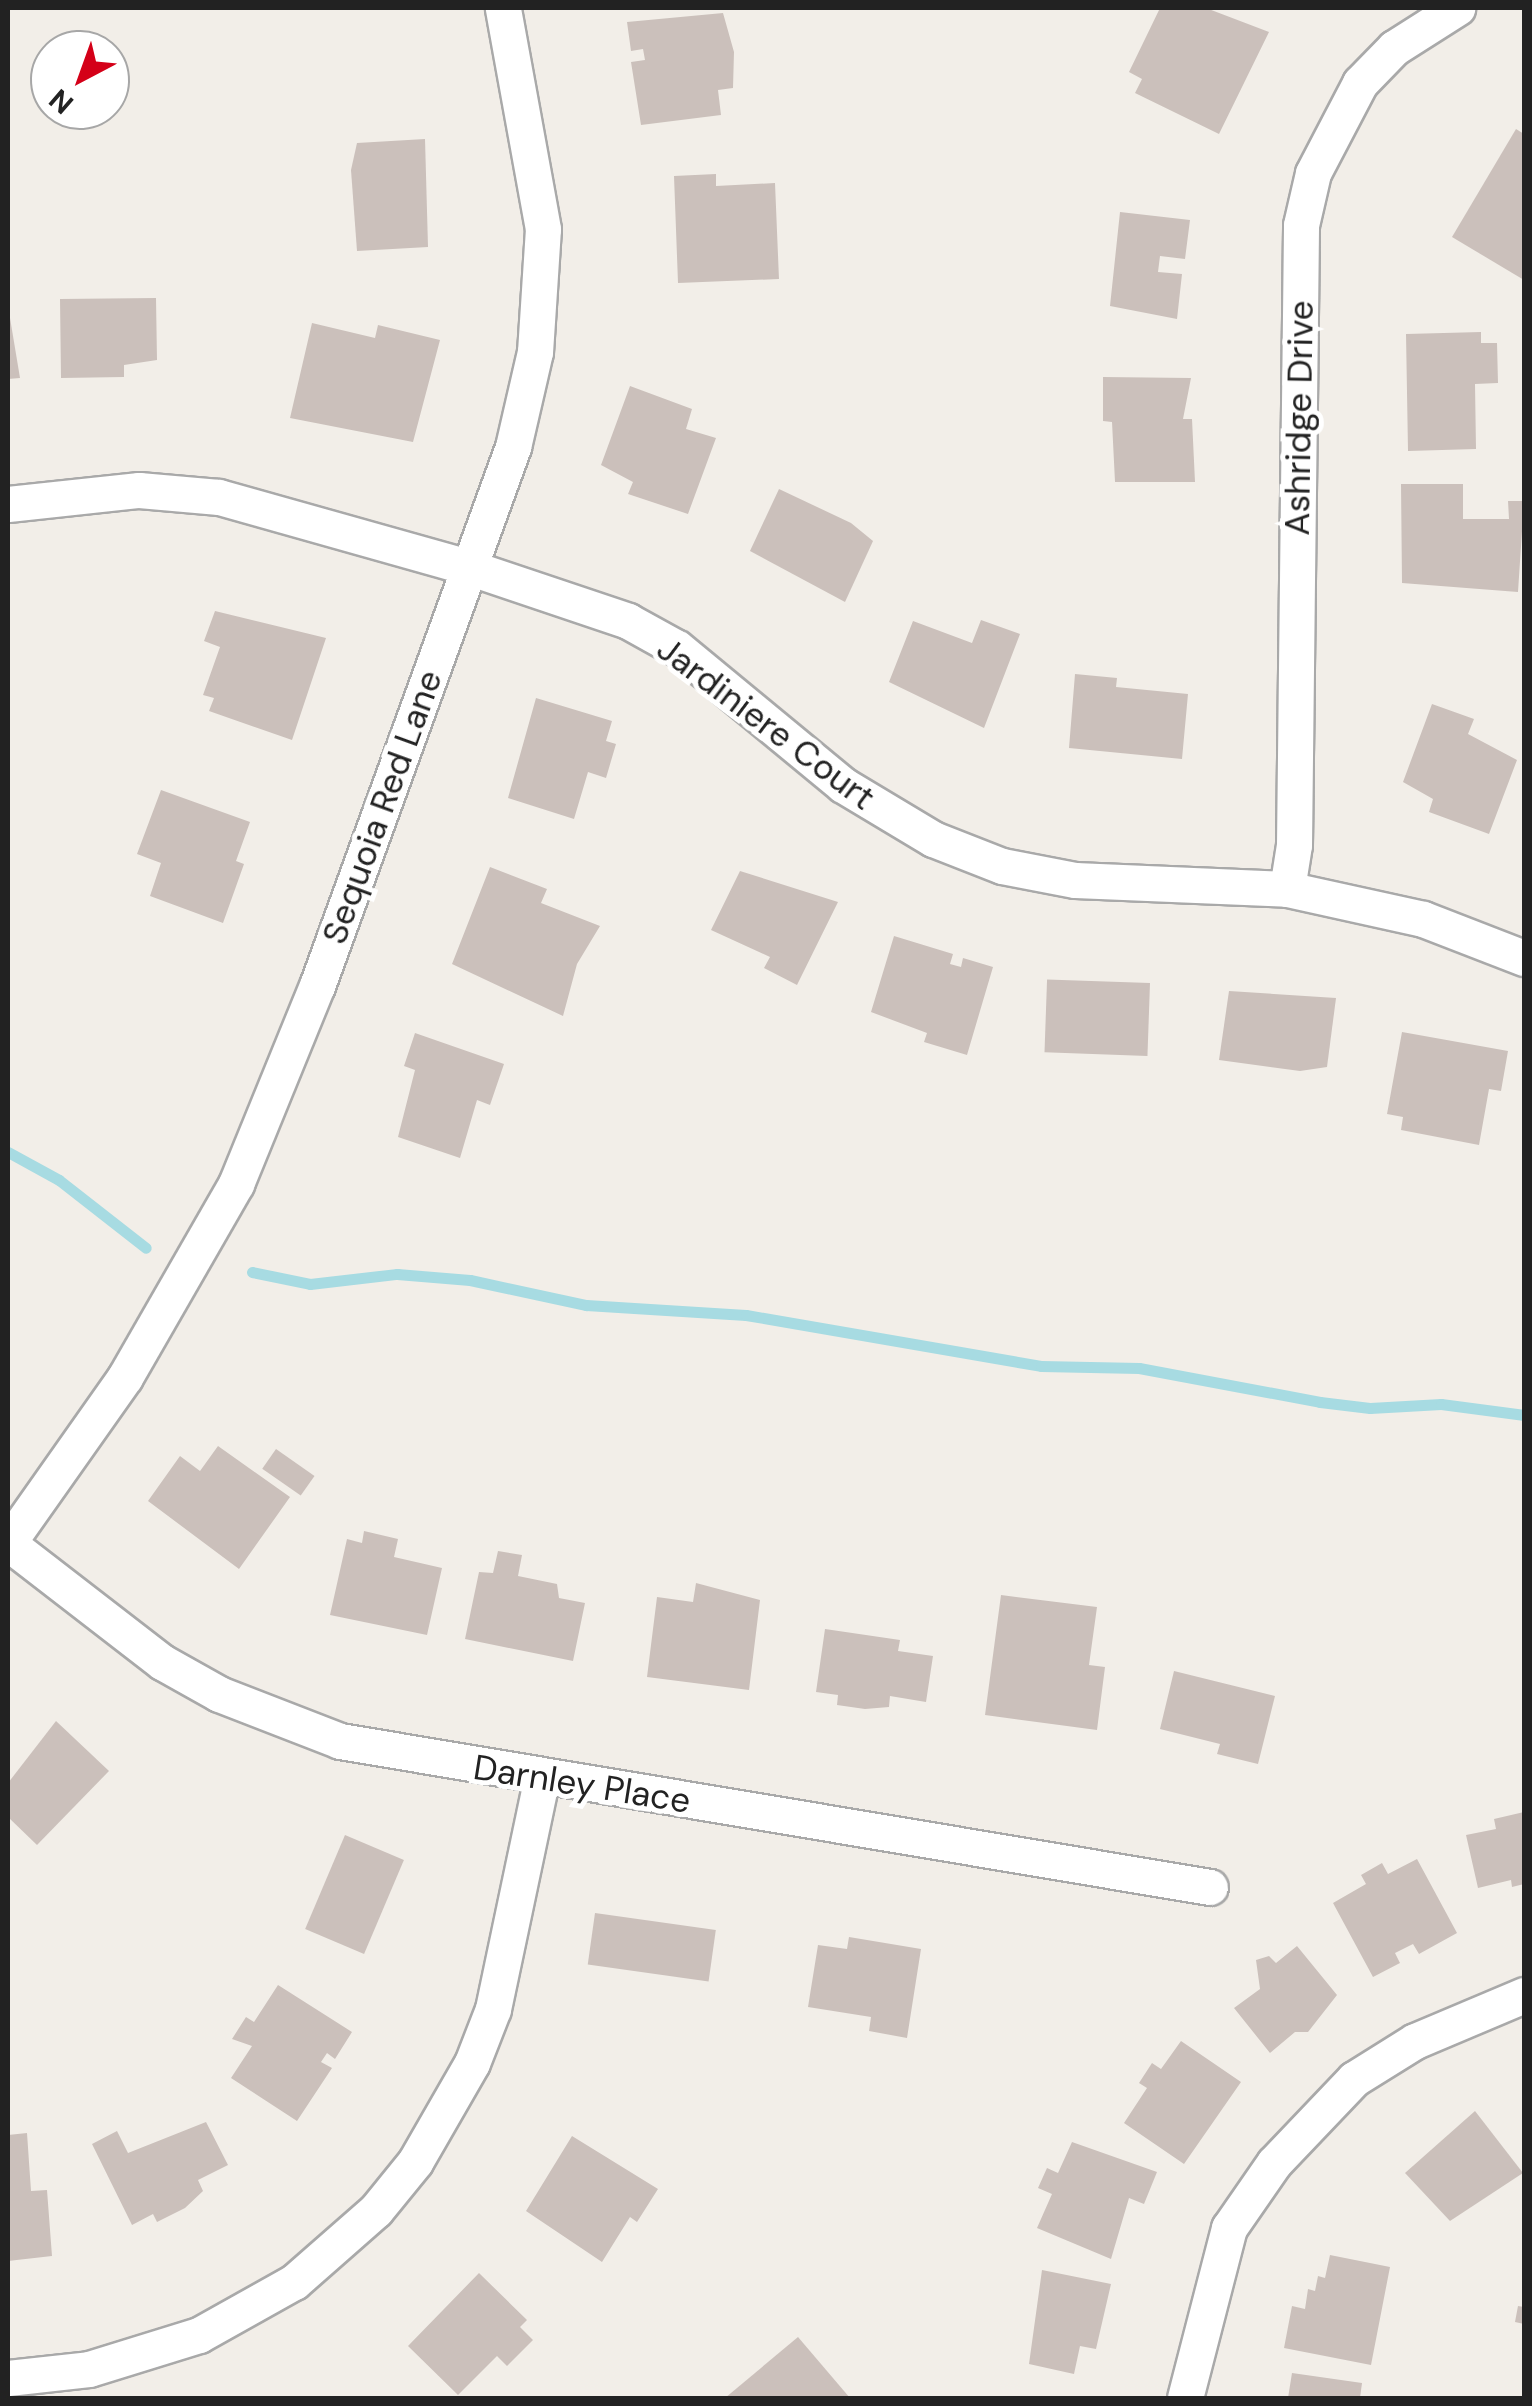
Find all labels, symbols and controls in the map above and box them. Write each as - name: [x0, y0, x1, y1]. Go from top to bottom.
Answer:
- north arrow: [30, 30, 130, 130]
- text: N: [41, 81, 81, 122]
- street label: Ashridge Drive: [1276, 300, 1322, 536]
- street label: Jardiniere Court: [649, 628, 883, 818]
- street label: Sequoia Red Lane: [313, 664, 451, 950]
- street label: Darnley Place: [471, 1746, 693, 1822]

